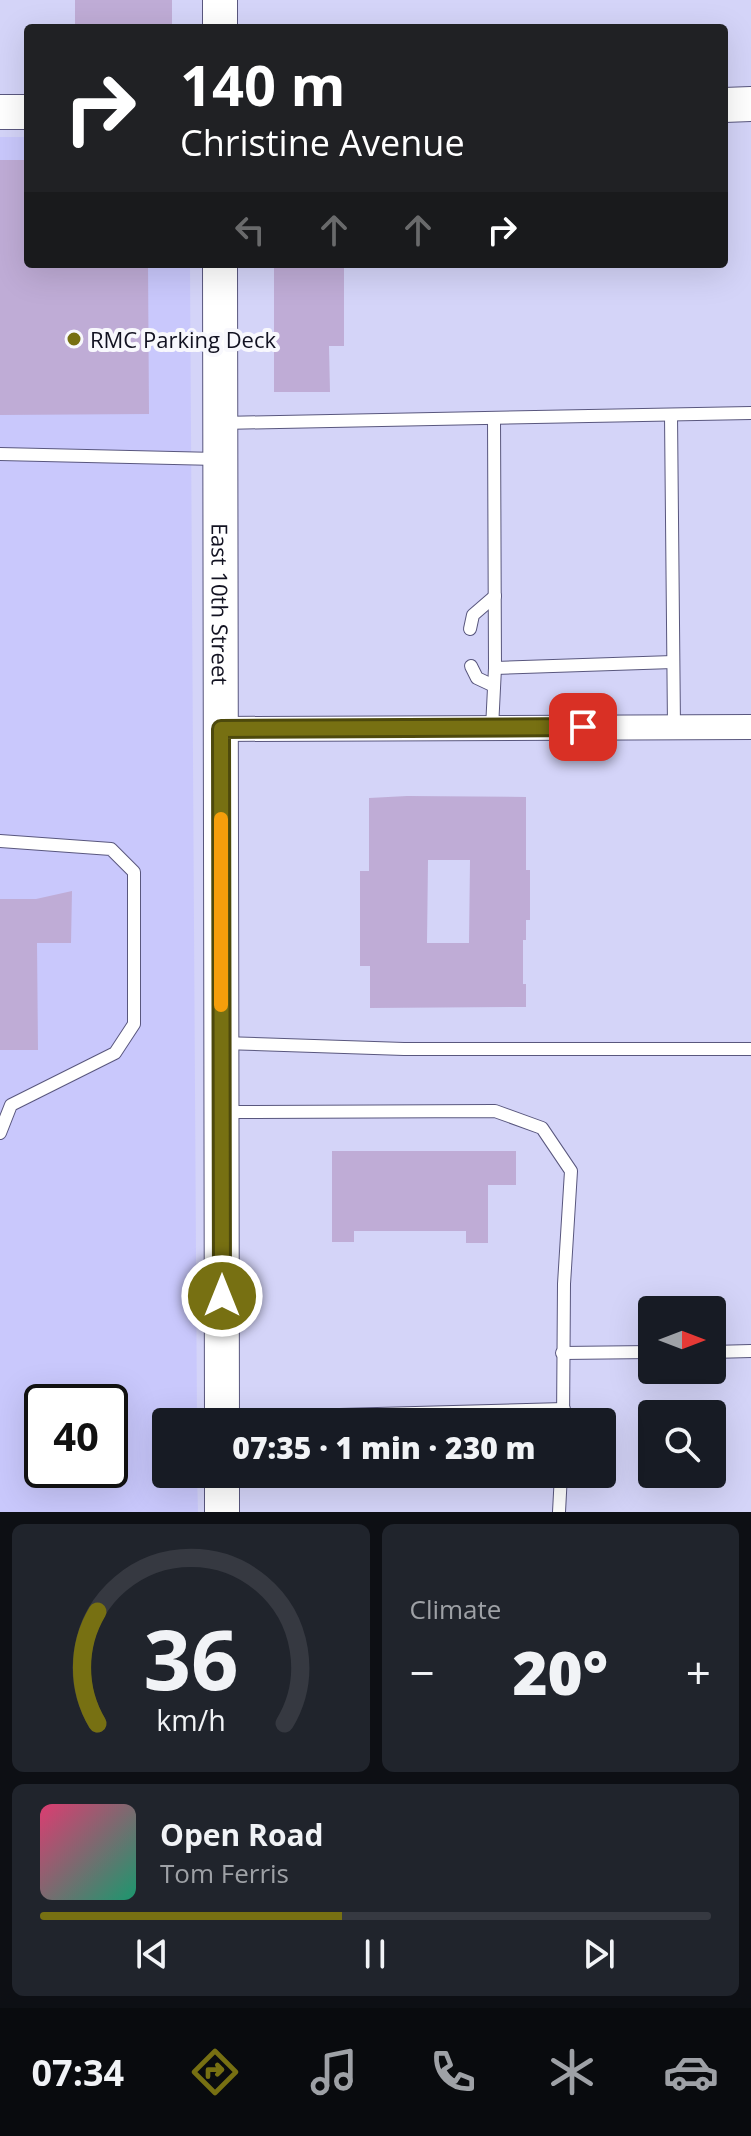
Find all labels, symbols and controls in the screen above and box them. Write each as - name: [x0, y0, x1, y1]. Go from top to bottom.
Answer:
- text: 140 m: [180, 46, 346, 122]
- icon: right: [48, 56, 152, 160]
- text: Christine Avenue: [180, 118, 465, 167]
- icon: left: [228, 208, 272, 252]
- icon: ahead: [312, 208, 356, 252]
- icon: ahead: [396, 208, 440, 252]
- icon: right: [480, 208, 524, 252]
- place label: RMC Parking Deck: [90, 324, 277, 354]
- marker: RMC Parking Deck: [65, 330, 83, 348]
- street label: East 10th Street: [205, 523, 236, 685]
- pin: [549, 693, 617, 761]
- icon: arrive: [561, 705, 605, 749]
- position arrow: [180, 1254, 264, 1338]
- north arrow: [638, 1296, 726, 1384]
- map controls: [638, 1296, 726, 1488]
- speed limit sign: 40: [24, 1384, 128, 1488]
- button: search: [638, 1400, 726, 1488]
- text: 07:35 · 1 min · 230 m: [232, 1427, 536, 1468]
- text: Climate: [410, 1591, 501, 1627]
- text: 36: [143, 1601, 238, 1714]
- text: 20°: [512, 1631, 608, 1713]
- text: −: [410, 1642, 435, 1702]
- text: +: [686, 1642, 711, 1702]
- text: km/h: [156, 1700, 225, 1739]
- text: Open Road: [160, 1814, 324, 1855]
- text: Tom Ferris: [160, 1855, 289, 1891]
- icon: previous: [130, 1932, 174, 1976]
- icon: pause: [353, 1932, 397, 1976]
- icon: next: [577, 1932, 621, 1976]
- icon: directions: [187, 2044, 243, 2100]
- icon: music: [306, 2044, 362, 2100]
- icon: phone: [425, 2044, 481, 2100]
- icon: climate: [544, 2044, 600, 2100]
- icon: car: [663, 2044, 719, 2100]
- text: 07:34: [32, 2048, 124, 2097]

